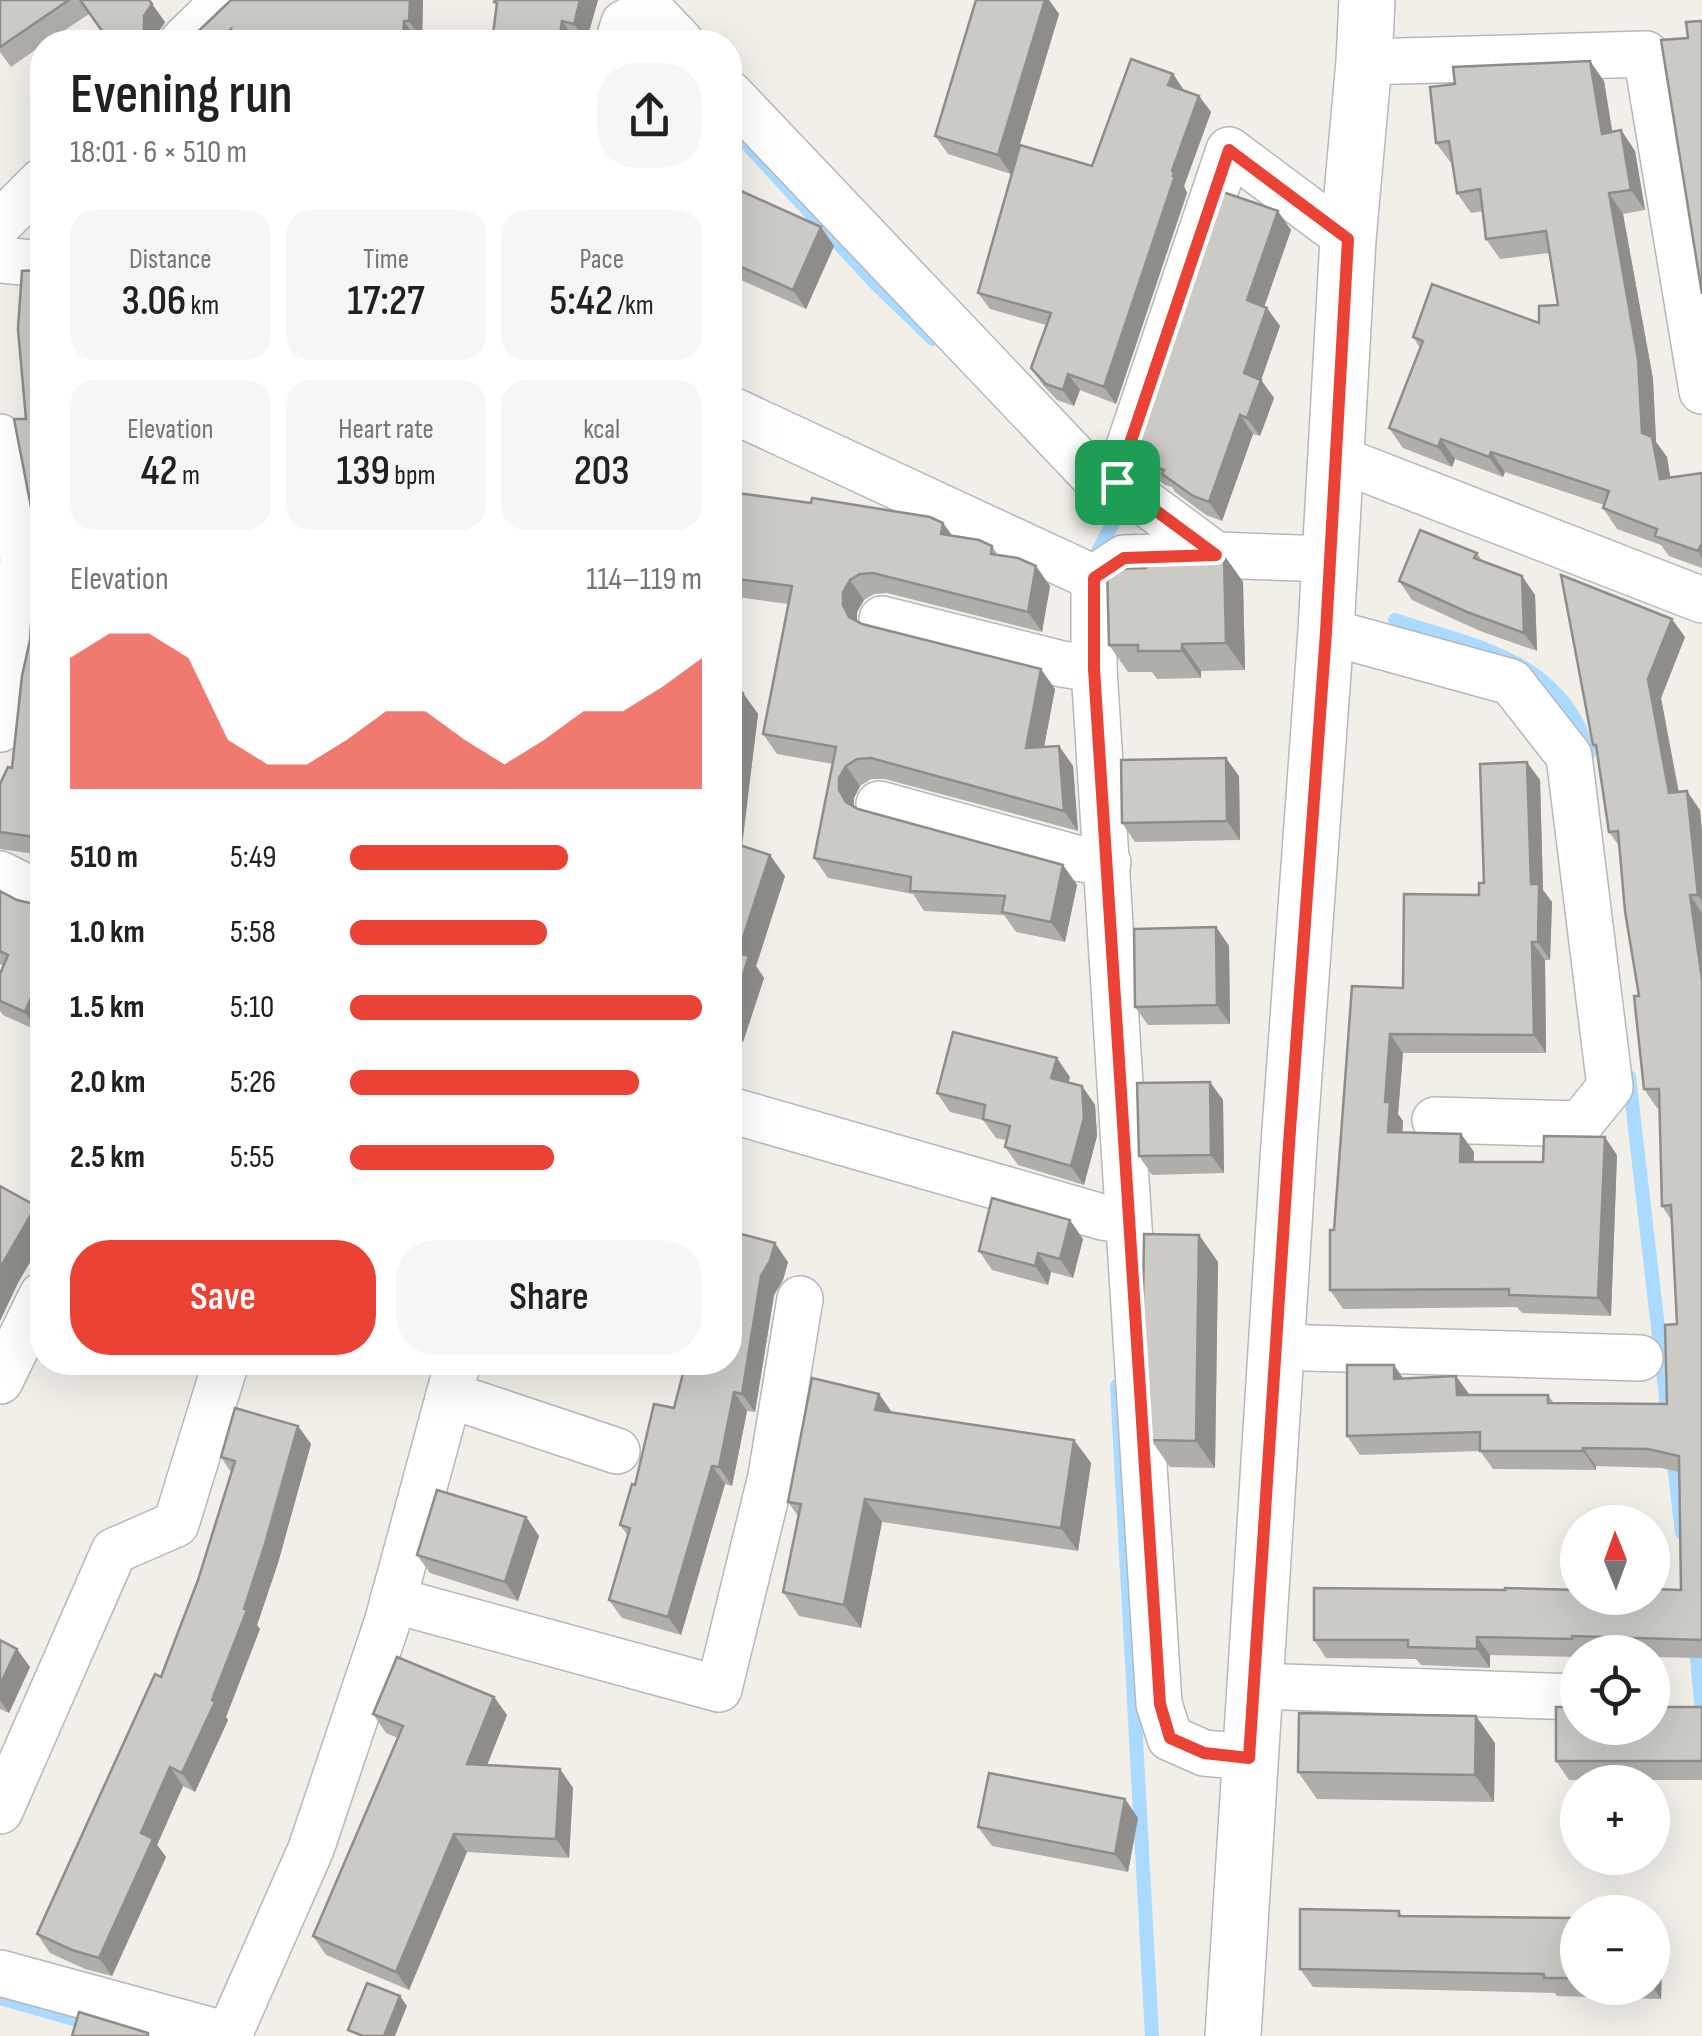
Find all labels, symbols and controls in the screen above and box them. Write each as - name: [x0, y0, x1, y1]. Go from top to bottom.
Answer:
- text: Evening run: [70, 62, 293, 129]
- button: share: [597, 63, 702, 168]
- text: 18:01 · 6 × 510 m: [70, 133, 247, 172]
- text: Distance: [129, 243, 212, 276]
- text: Time: [363, 243, 409, 276]
- text: Pace: [579, 243, 624, 276]
- text: 3.06: [121, 276, 186, 327]
- text: 17:27: [347, 276, 425, 327]
- text: 5:42: [550, 276, 613, 327]
- text: km: [186, 289, 219, 322]
- text: /km: [613, 289, 654, 322]
- text: Elevation: [127, 413, 214, 446]
- text: Heart rate: [338, 413, 434, 446]
- text: kcal: [583, 413, 620, 446]
- pin: [1075, 440, 1160, 525]
- text: 42: [141, 446, 178, 497]
- text: 139: [336, 446, 390, 497]
- text: 203: [574, 446, 630, 497]
- icon: arrive: [1090, 455, 1145, 510]
- text: m: [178, 459, 200, 492]
- text: bpm: [390, 459, 436, 492]
- text: Elevation: [70, 560, 169, 599]
- text: 114–119 m: [586, 560, 702, 599]
- text: 510 m: [70, 838, 138, 877]
- text: 5:49: [230, 838, 277, 877]
- text: 1.0 km: [70, 913, 145, 952]
- text: 5:58: [230, 913, 276, 952]
- text: 1.5 km: [70, 988, 144, 1027]
- text: 5:10: [230, 988, 274, 1027]
- text: 2.0 km: [70, 1063, 146, 1102]
- text: 5:26: [230, 1063, 276, 1102]
- text: 2.5 km: [70, 1138, 145, 1177]
- text: 5:55: [230, 1138, 275, 1177]
- button: Save: [70, 1240, 376, 1355]
- button: Share: [396, 1240, 702, 1355]
- north arrow: [1560, 1505, 1670, 1615]
- map controls: [1560, 1505, 1670, 2005]
- button: locate: [1560, 1635, 1670, 1745]
- button: +: [1560, 1765, 1670, 1875]
- button: −: [1560, 1895, 1670, 2005]

